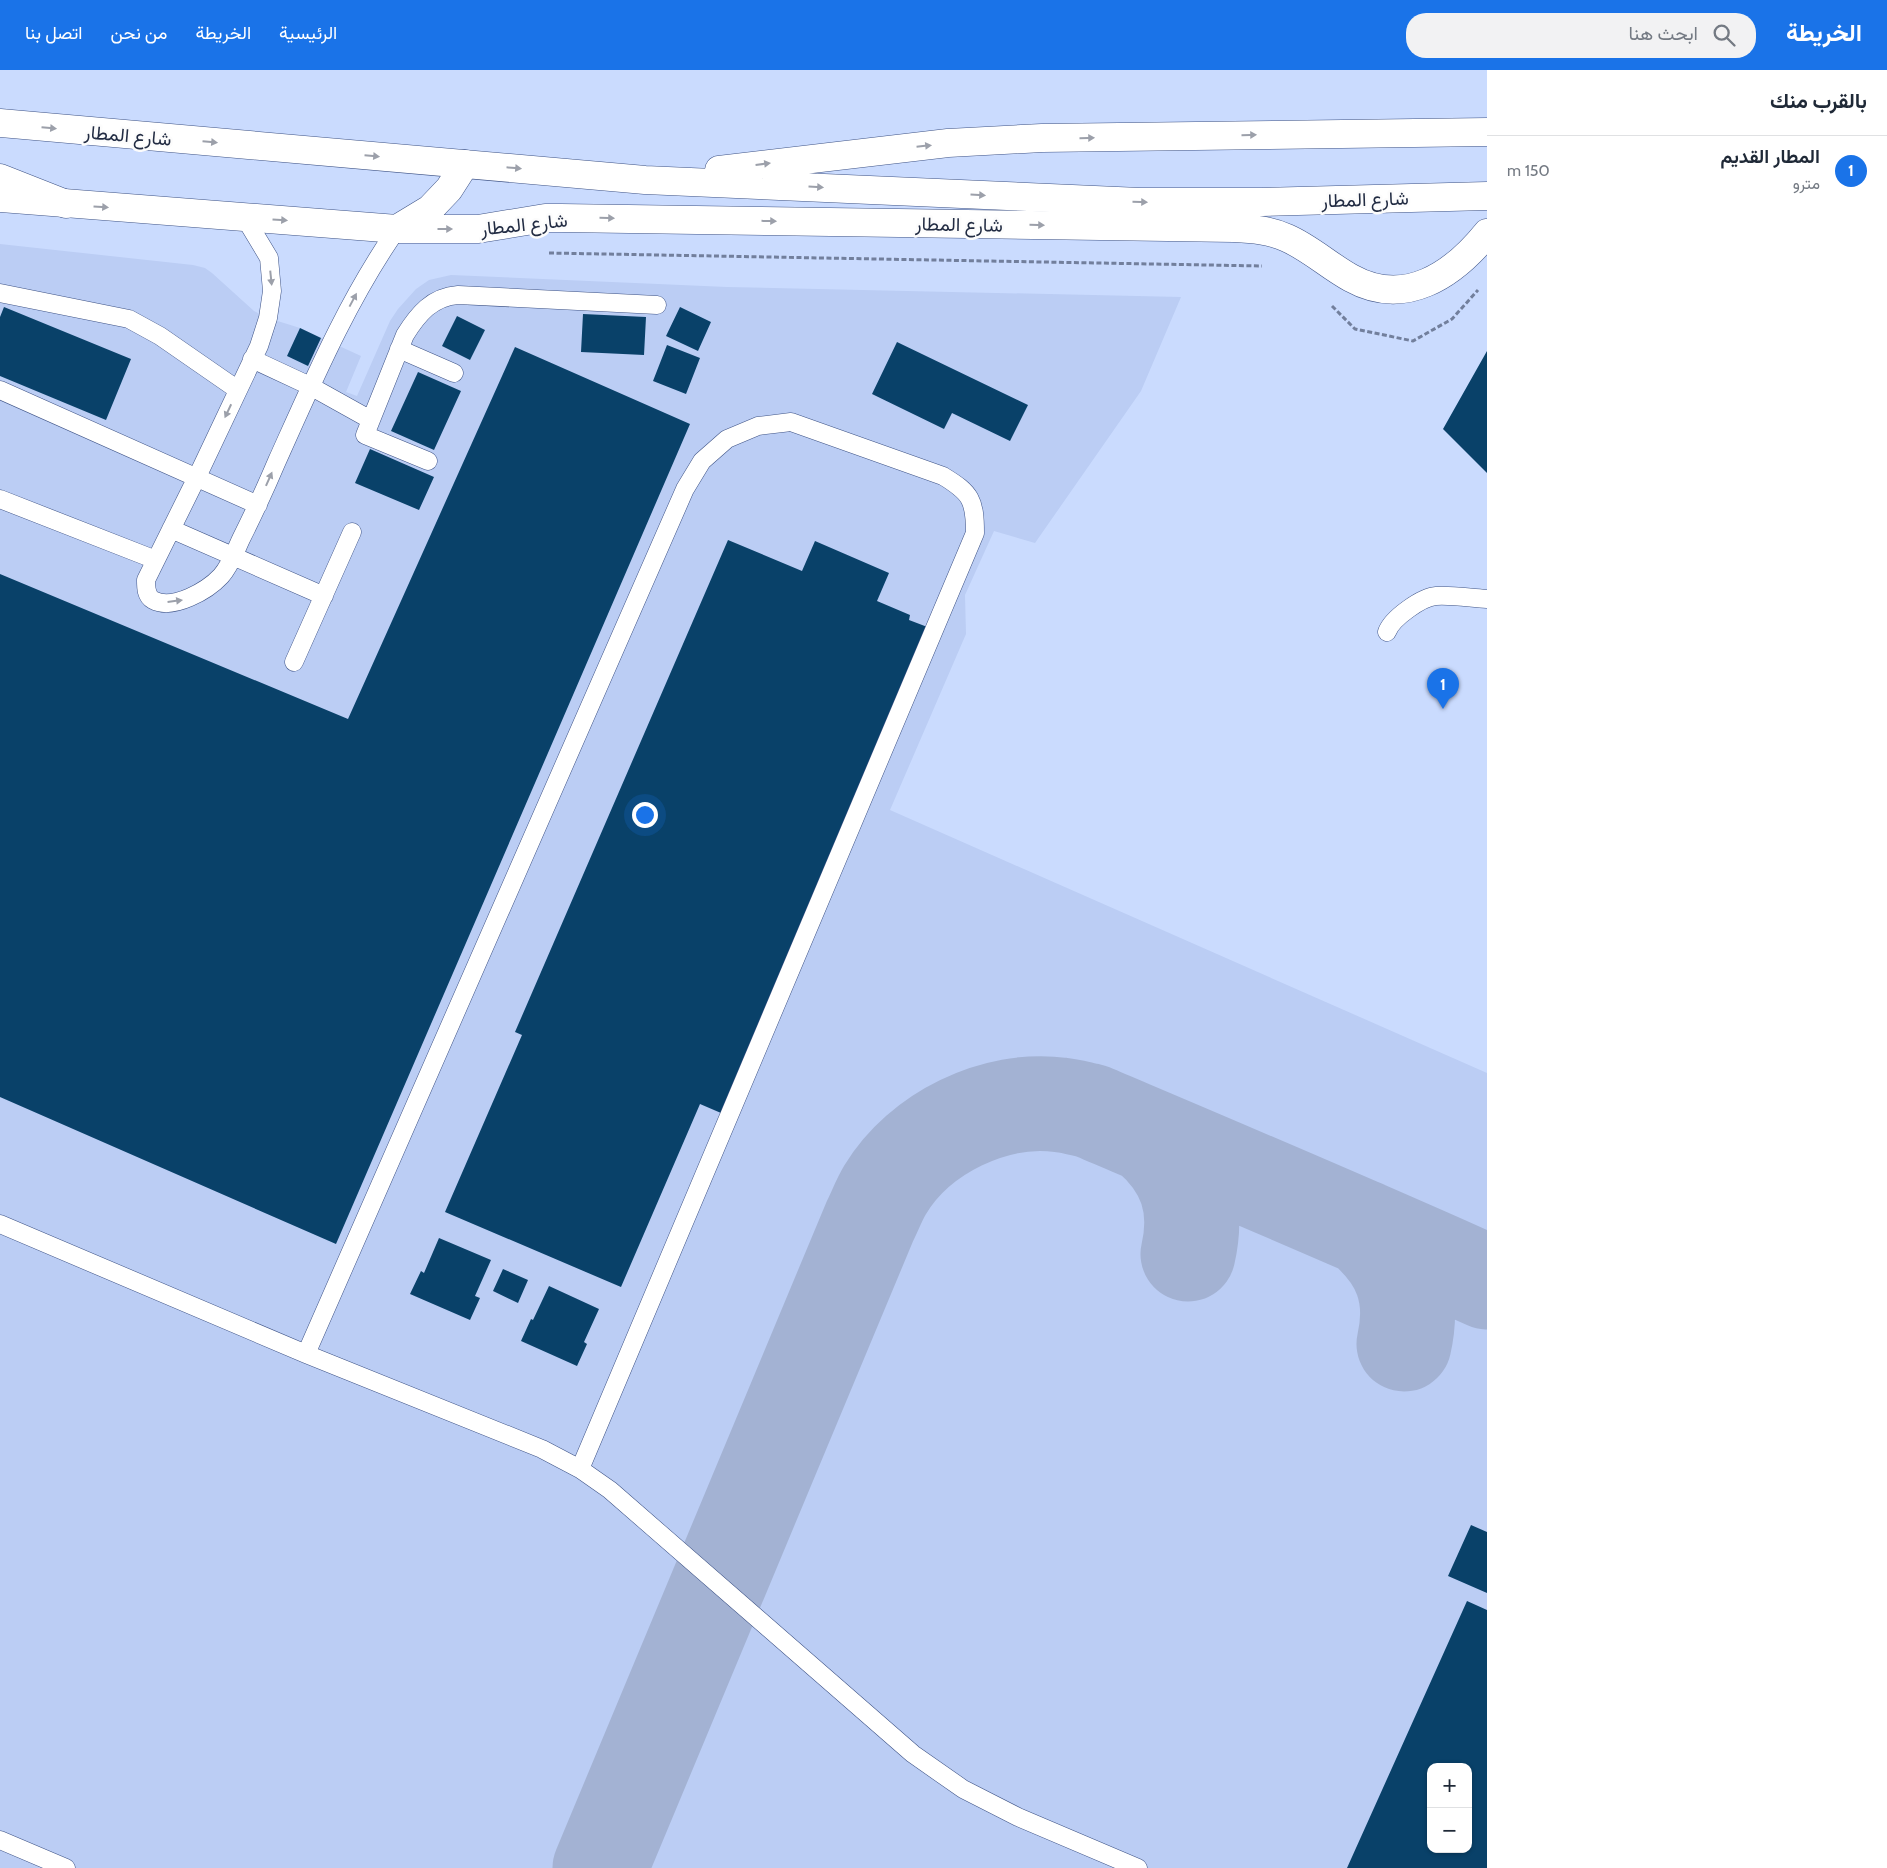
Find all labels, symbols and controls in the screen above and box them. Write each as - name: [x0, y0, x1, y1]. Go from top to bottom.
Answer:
- search box: [1406, 13, 1756, 58]
- text: الخريطة: [1786, 18, 1862, 47]
- icon: search: [1710, 21, 1738, 49]
- text: اتصل بنا: [25, 22, 82, 44]
- text: من نحن: [110, 22, 167, 44]
- text: الخريطة: [195, 22, 251, 44]
- text: الرئيسية: [279, 22, 337, 44]
- text: ابحث هنا: [1629, 22, 1698, 45]
- text: بالقرب منك: [1770, 88, 1867, 113]
- street label: شارع المطار: [82, 120, 173, 152]
- one-way arrow: [41, 124, 57, 132]
- one-way arrow: [1241, 131, 1257, 139]
- one-way arrow: [1079, 133, 1095, 141]
- one-way arrow: [203, 138, 219, 146]
- one-way arrow: [917, 142, 933, 150]
- text: المطار القديم: [1721, 145, 1820, 168]
- one-way arrow: [365, 152, 381, 160]
- one-way arrow: [755, 160, 771, 168]
- text: 150 m: [1507, 161, 1550, 180]
- text: 1: [1848, 161, 1854, 180]
- one-way arrow: [506, 164, 522, 172]
- text: مترو: [1793, 174, 1820, 193]
- one-way arrow: [808, 184, 824, 192]
- street label: شارع المطار: [1320, 186, 1409, 214]
- one-way arrow: [970, 191, 986, 199]
- one-way arrow: [1132, 198, 1148, 206]
- one-way arrow: [93, 203, 109, 211]
- street label: شارع المطار: [478, 208, 569, 242]
- street label: شارع المطار: [914, 212, 1003, 238]
- one-way arrow: [599, 214, 615, 222]
- one-way arrow: [273, 217, 289, 225]
- one-way arrow: [762, 217, 778, 225]
- one-way arrow: [1029, 221, 1045, 229]
- one-way arrow: [438, 225, 454, 233]
- one-way arrow: [267, 270, 275, 286]
- one-way arrow: [349, 292, 357, 307]
- one-way arrow: [223, 404, 231, 418]
- one-way arrow: [266, 472, 274, 486]
- one-way arrow: [167, 597, 183, 605]
- pin: 1: [1427, 668, 1459, 709]
- your location: [632, 802, 658, 828]
- map controls: [1427, 1763, 1472, 1853]
- button: +: [1427, 1763, 1472, 1808]
- button: −: [1427, 1808, 1472, 1853]

